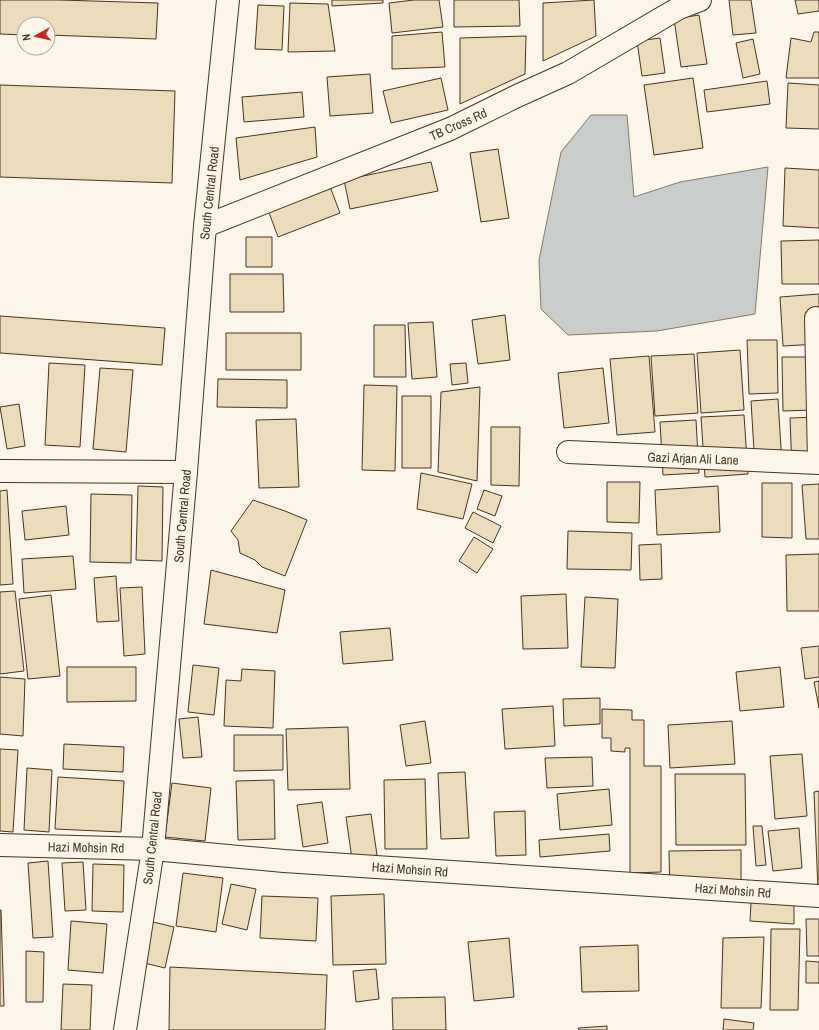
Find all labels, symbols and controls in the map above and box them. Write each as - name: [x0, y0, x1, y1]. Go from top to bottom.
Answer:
- north arrow: [16, 16, 56, 56]
- text: N: [19, 33, 33, 42]
- street label: TB Cross Rd: [427, 104, 490, 145]
- street label: South Central Road: [196, 146, 223, 241]
- street label: Gazi Arjan Ali Lane: [647, 448, 739, 469]
- street label: South Central Road: [170, 469, 195, 563]
- street label: South Central Road: [139, 791, 166, 886]
- street label: Hazi Mohsin Rd: [48, 838, 124, 857]
- street label: Hazi Mohsin Rd: [371, 858, 449, 881]
- street label: Hazi Mohsin Rd: [694, 879, 772, 902]

